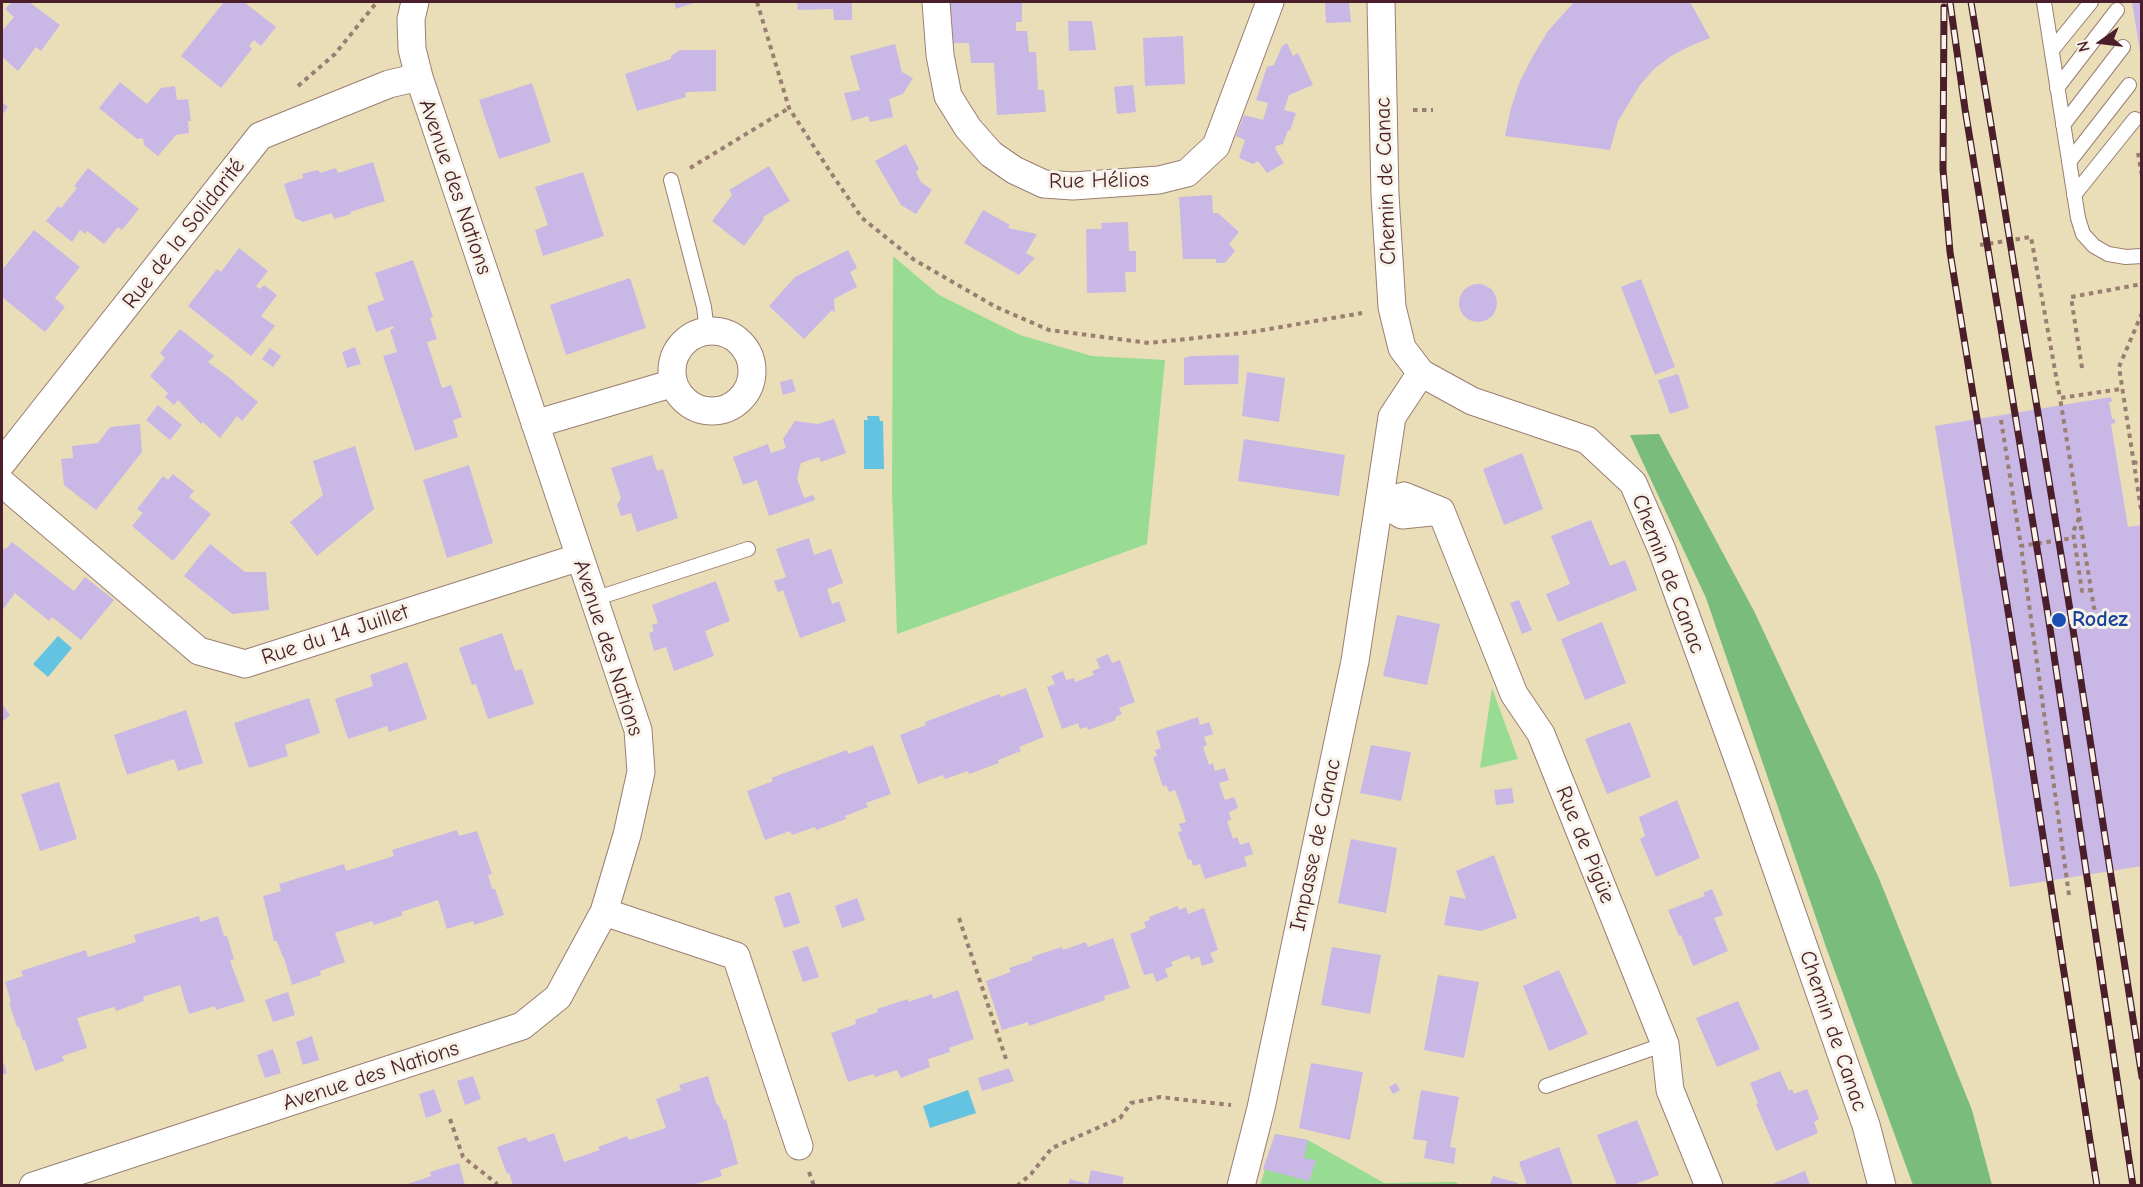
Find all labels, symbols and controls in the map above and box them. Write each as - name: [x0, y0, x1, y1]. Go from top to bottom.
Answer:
- north arrow: [2071, 12, 2131, 72]
- text: N: [2074, 39, 2094, 54]
- street label: Avenue des Nations: [413, 96, 497, 278]
- street label: Chemin de Canac: [1370, 97, 1402, 265]
- street label: Rue de la Solidarité: [117, 154, 251, 314]
- street label: Rue Hélios: [1049, 167, 1149, 195]
- street label: Chemin de Canac: [1626, 491, 1710, 657]
- street label: Avenue des Nations: [567, 557, 649, 739]
- street label: Rue du 14 Juillet: [258, 599, 412, 671]
- place label: Rodez: [2072, 607, 2128, 633]
- marker: Rodez: [2050, 611, 2068, 629]
- street label: Impasse de Canac: [1285, 756, 1347, 934]
- street label: Rue de Pigüe: [1550, 783, 1620, 907]
- street label: Chemin de Canac: [1793, 947, 1873, 1115]
- street label: Avenue des Nations: [280, 1035, 462, 1117]

